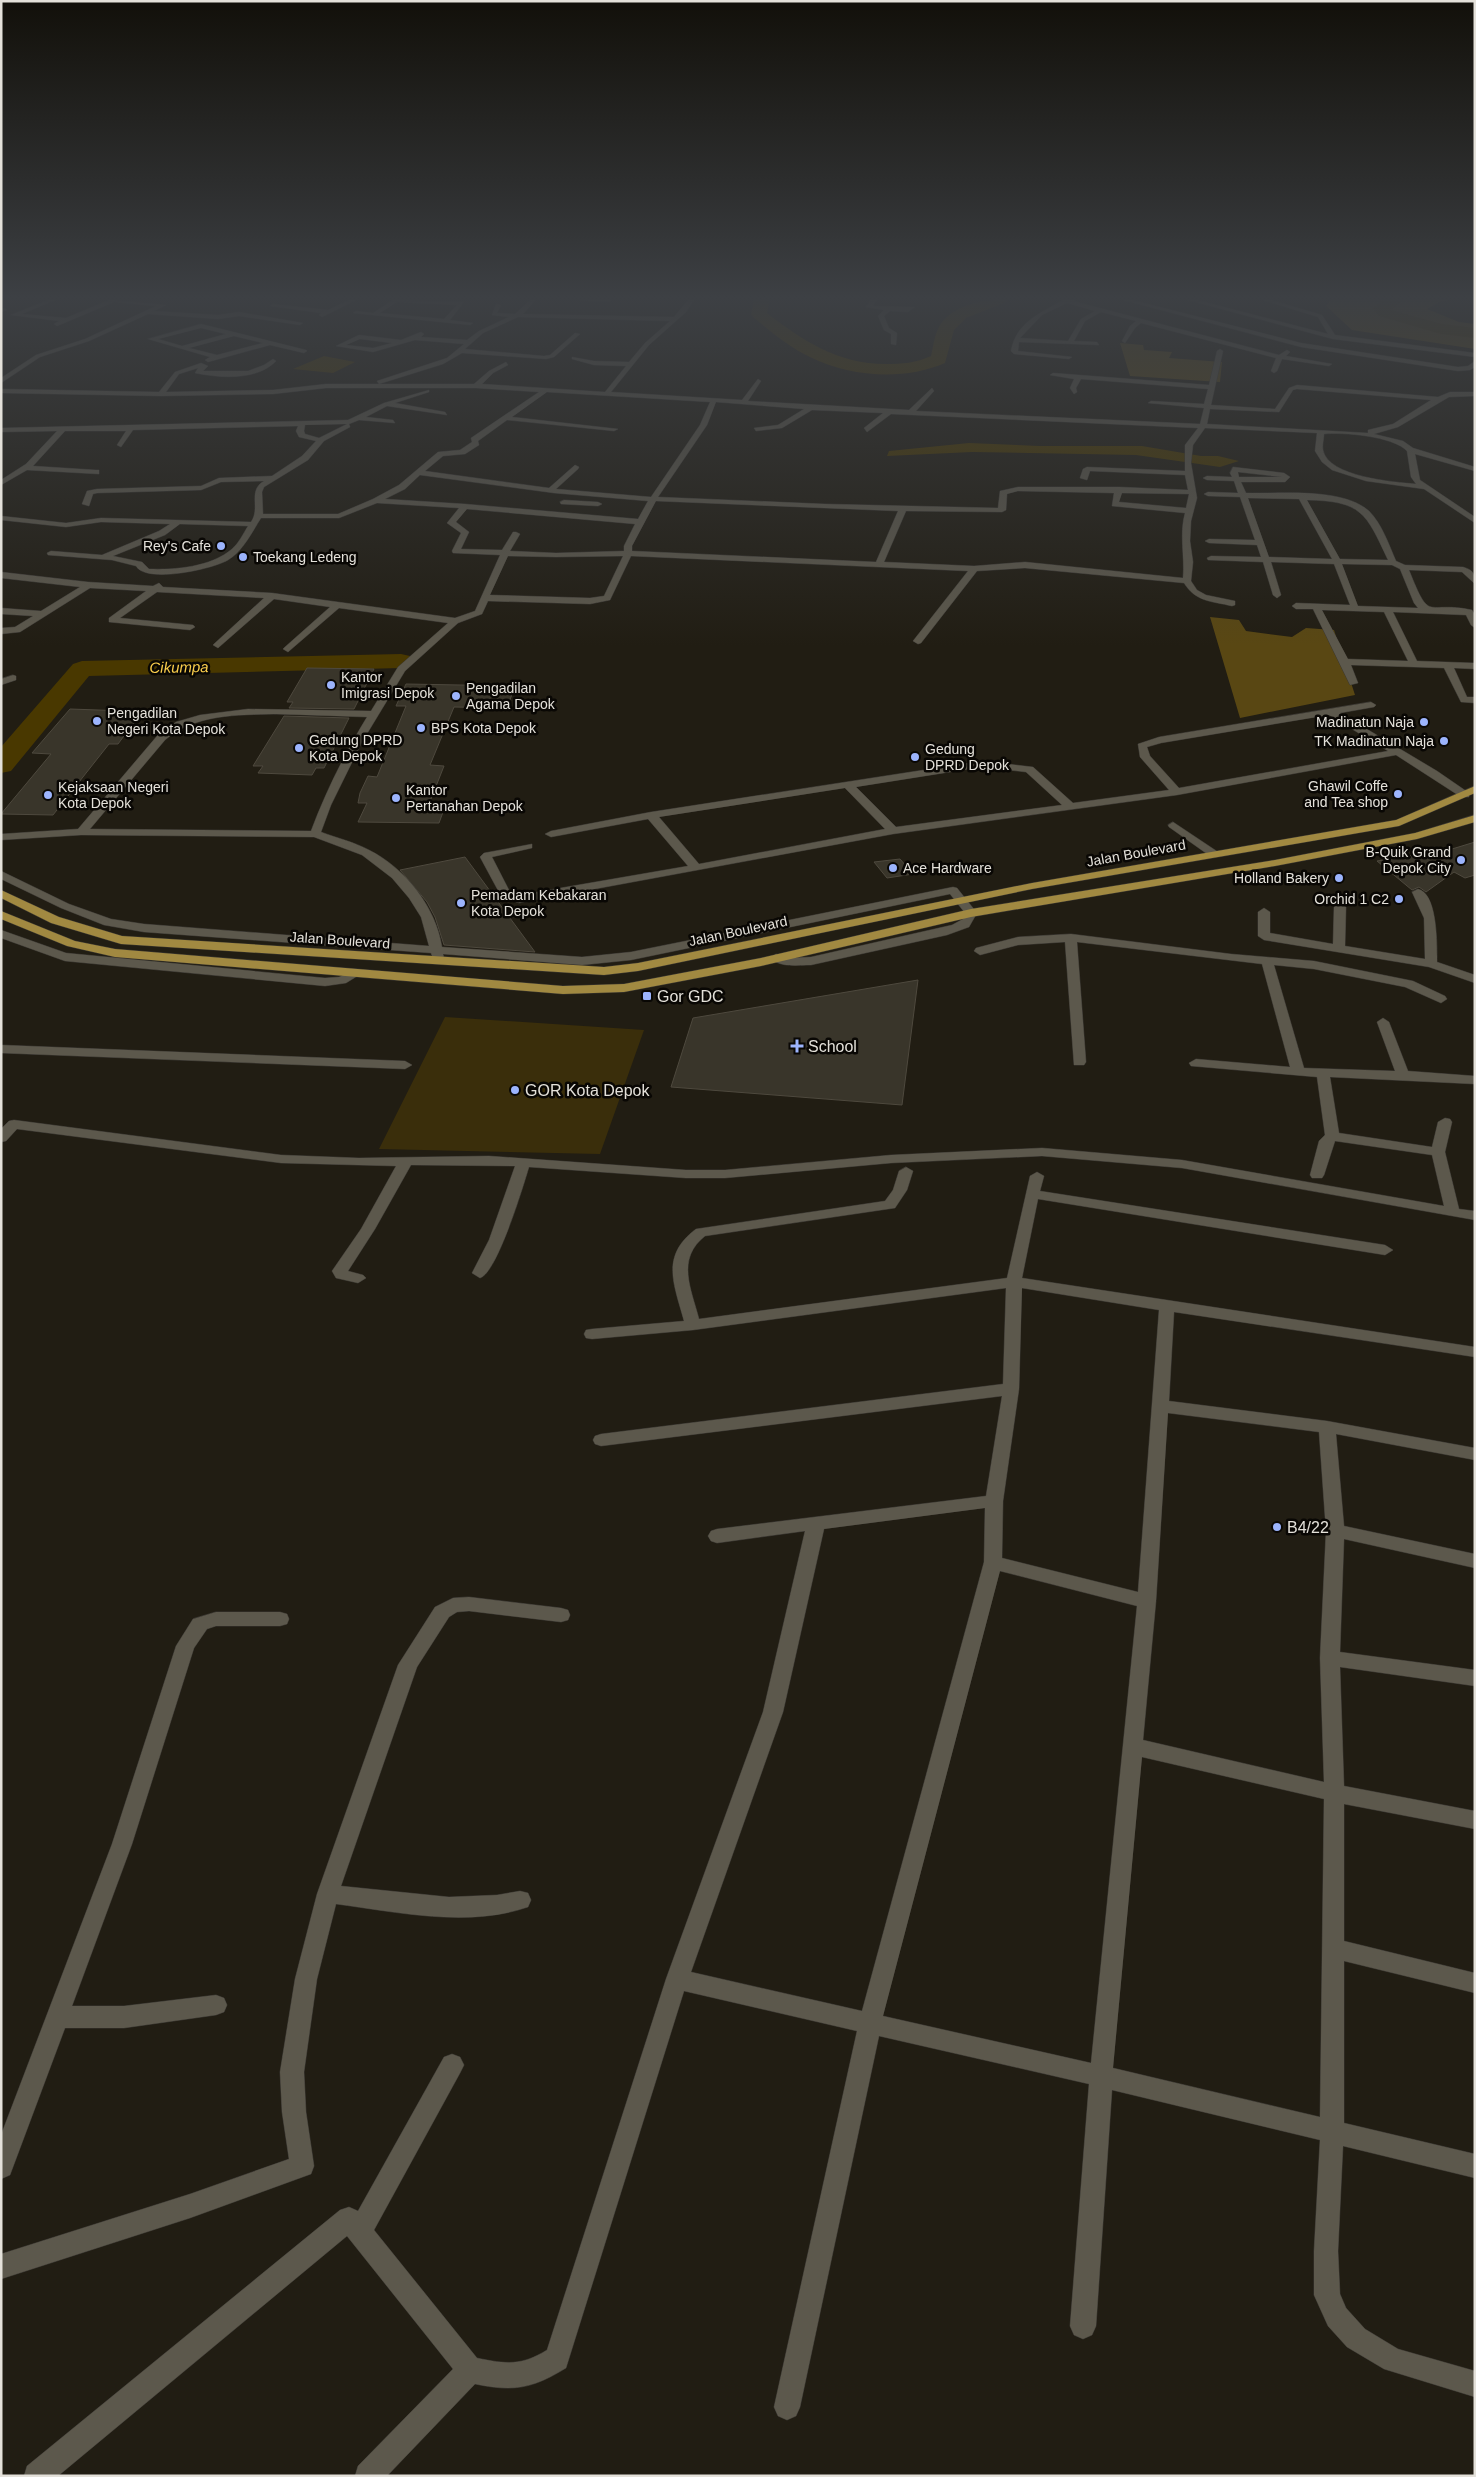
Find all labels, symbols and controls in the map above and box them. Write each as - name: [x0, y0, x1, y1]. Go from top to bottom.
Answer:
- place label: Rey's Cafe: [143, 538, 211, 554]
- marker: Rey's Cafe: [215, 540, 227, 552]
- place label: Toekang Ledeng: [253, 549, 357, 565]
- marker: Toekang Ledeng: [237, 551, 249, 563]
- water label: Cikumpa: [149, 658, 209, 676]
- place label: Kantor Imigrasi Depok: [341, 669, 435, 701]
- marker: Kantor Imigrasi Depok: [325, 679, 337, 691]
- place label: Pengadilan Agama Depok: [466, 680, 556, 712]
- marker: Pengadilan Agama Depok: [450, 690, 462, 702]
- place label: Pengadilan Negeri Kota Depok: [107, 705, 226, 737]
- place label: Madinatun Naja: [1316, 714, 1414, 730]
- marker: Pengadilan Negeri Kota Depok: [91, 715, 103, 727]
- marker: Madinatun Naja: [1418, 716, 1430, 728]
- place label: BPS Kota Depok: [431, 720, 537, 736]
- marker: BPS Kota Depok: [415, 722, 427, 734]
- place label: Gedung DPRD Kota Depok: [309, 732, 402, 764]
- place label: TK Madinatun Naja: [1314, 733, 1434, 749]
- marker: TK Madinatun Naja: [1438, 735, 1450, 747]
- place label: Gedung DPRD Depok: [925, 741, 1010, 773]
- marker: Gedung DPRD Kota Depok: [293, 742, 305, 754]
- marker: Gedung DPRD Depok: [909, 751, 921, 763]
- place label: Ghawil Coffe and Tea shop: [1304, 778, 1388, 810]
- place label: Kejaksaan Negeri Kota Depok: [58, 779, 169, 811]
- place label: Kantor Pertanahan Depok: [406, 782, 524, 814]
- marker: Ghawil Coffe and Tea shop: [1392, 788, 1404, 800]
- marker: Kejaksaan Negeri Kota Depok: [42, 789, 54, 801]
- marker: Kantor Pertanahan Depok: [390, 792, 402, 804]
- street label: Jalan Boulevard: [1085, 836, 1187, 870]
- place label: B-Quik Grand Depok City: [1365, 844, 1451, 876]
- marker: B-Quik Grand Depok City: [1455, 854, 1467, 866]
- place label: Ace Hardware: [903, 860, 992, 876]
- marker: Ace Hardware: [887, 862, 899, 874]
- place label: Holland Bakery: [1234, 870, 1329, 886]
- marker: Holland Bakery: [1333, 872, 1345, 884]
- place label: Pemadam Kebakaran Kota Depok: [471, 887, 606, 919]
- place label: Orchid 1 C2: [1314, 891, 1389, 907]
- marker: Orchid 1 C2: [1393, 893, 1405, 905]
- marker: Pemadam Kebakaran Kota Depok: [455, 897, 467, 909]
- street label: Jalan Boulevard: [687, 913, 789, 949]
- street label: Jalan Boulevard: [289, 929, 391, 951]
- place label: Gor GDC: [657, 988, 724, 1005]
- marker: Gor GDC: [641, 990, 653, 1002]
- place label: School: [808, 1038, 857, 1055]
- marker: School: [790, 1039, 804, 1053]
- place label: GOR Kota Depok: [525, 1082, 651, 1099]
- marker: GOR Kota Depok: [509, 1084, 521, 1096]
- place label: B4/22: [1287, 1519, 1329, 1536]
- marker: B4/22: [1271, 1521, 1283, 1533]

